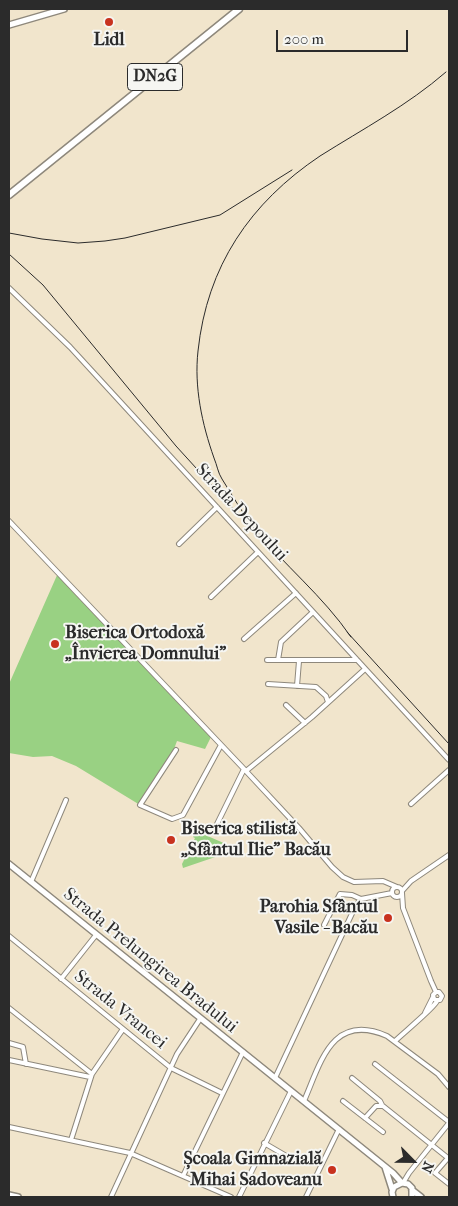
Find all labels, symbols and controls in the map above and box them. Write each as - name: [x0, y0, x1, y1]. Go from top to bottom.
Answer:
- marker: Lidl: [103, 16, 115, 28]
- scale bar: [278, 20, 410, 52]
- place label: Lidl: [94, 30, 124, 52]
- text: 200 m: [284, 30, 324, 48]
- road number: DN2G: [128, 64, 182, 90]
- street label: Strada Depoului: [190, 460, 292, 566]
- place label: Biserica Ortodoxă „Învierea Domnului”: [65, 623, 226, 666]
- marker: Biserica Ortodoxă „Învierea Domnului”: [49, 638, 61, 650]
- place label: Biserica stilistă „Sfântul Ilie” Bacău: [181, 819, 331, 862]
- marker: Biserica stilistă „Sfântul Ilie” Bacău: [165, 834, 177, 846]
- street label: Strada Prelungirea Bradului: [58, 884, 242, 1038]
- place label: Parohia Sfântul Vasile - Bacău: [259, 897, 378, 940]
- marker: Parohia Sfântul Vasile - Bacău: [382, 912, 394, 924]
- street label: Strada Vrancei: [69, 966, 171, 1054]
- north arrow: [388, 1136, 438, 1186]
- place label: Școala Gimnazială Mihai Sadoveanu: [183, 1149, 322, 1192]
- text: N: [417, 1159, 437, 1175]
- marker: Școala Gimnazială Mihai Sadoveanu: [326, 1164, 338, 1176]

